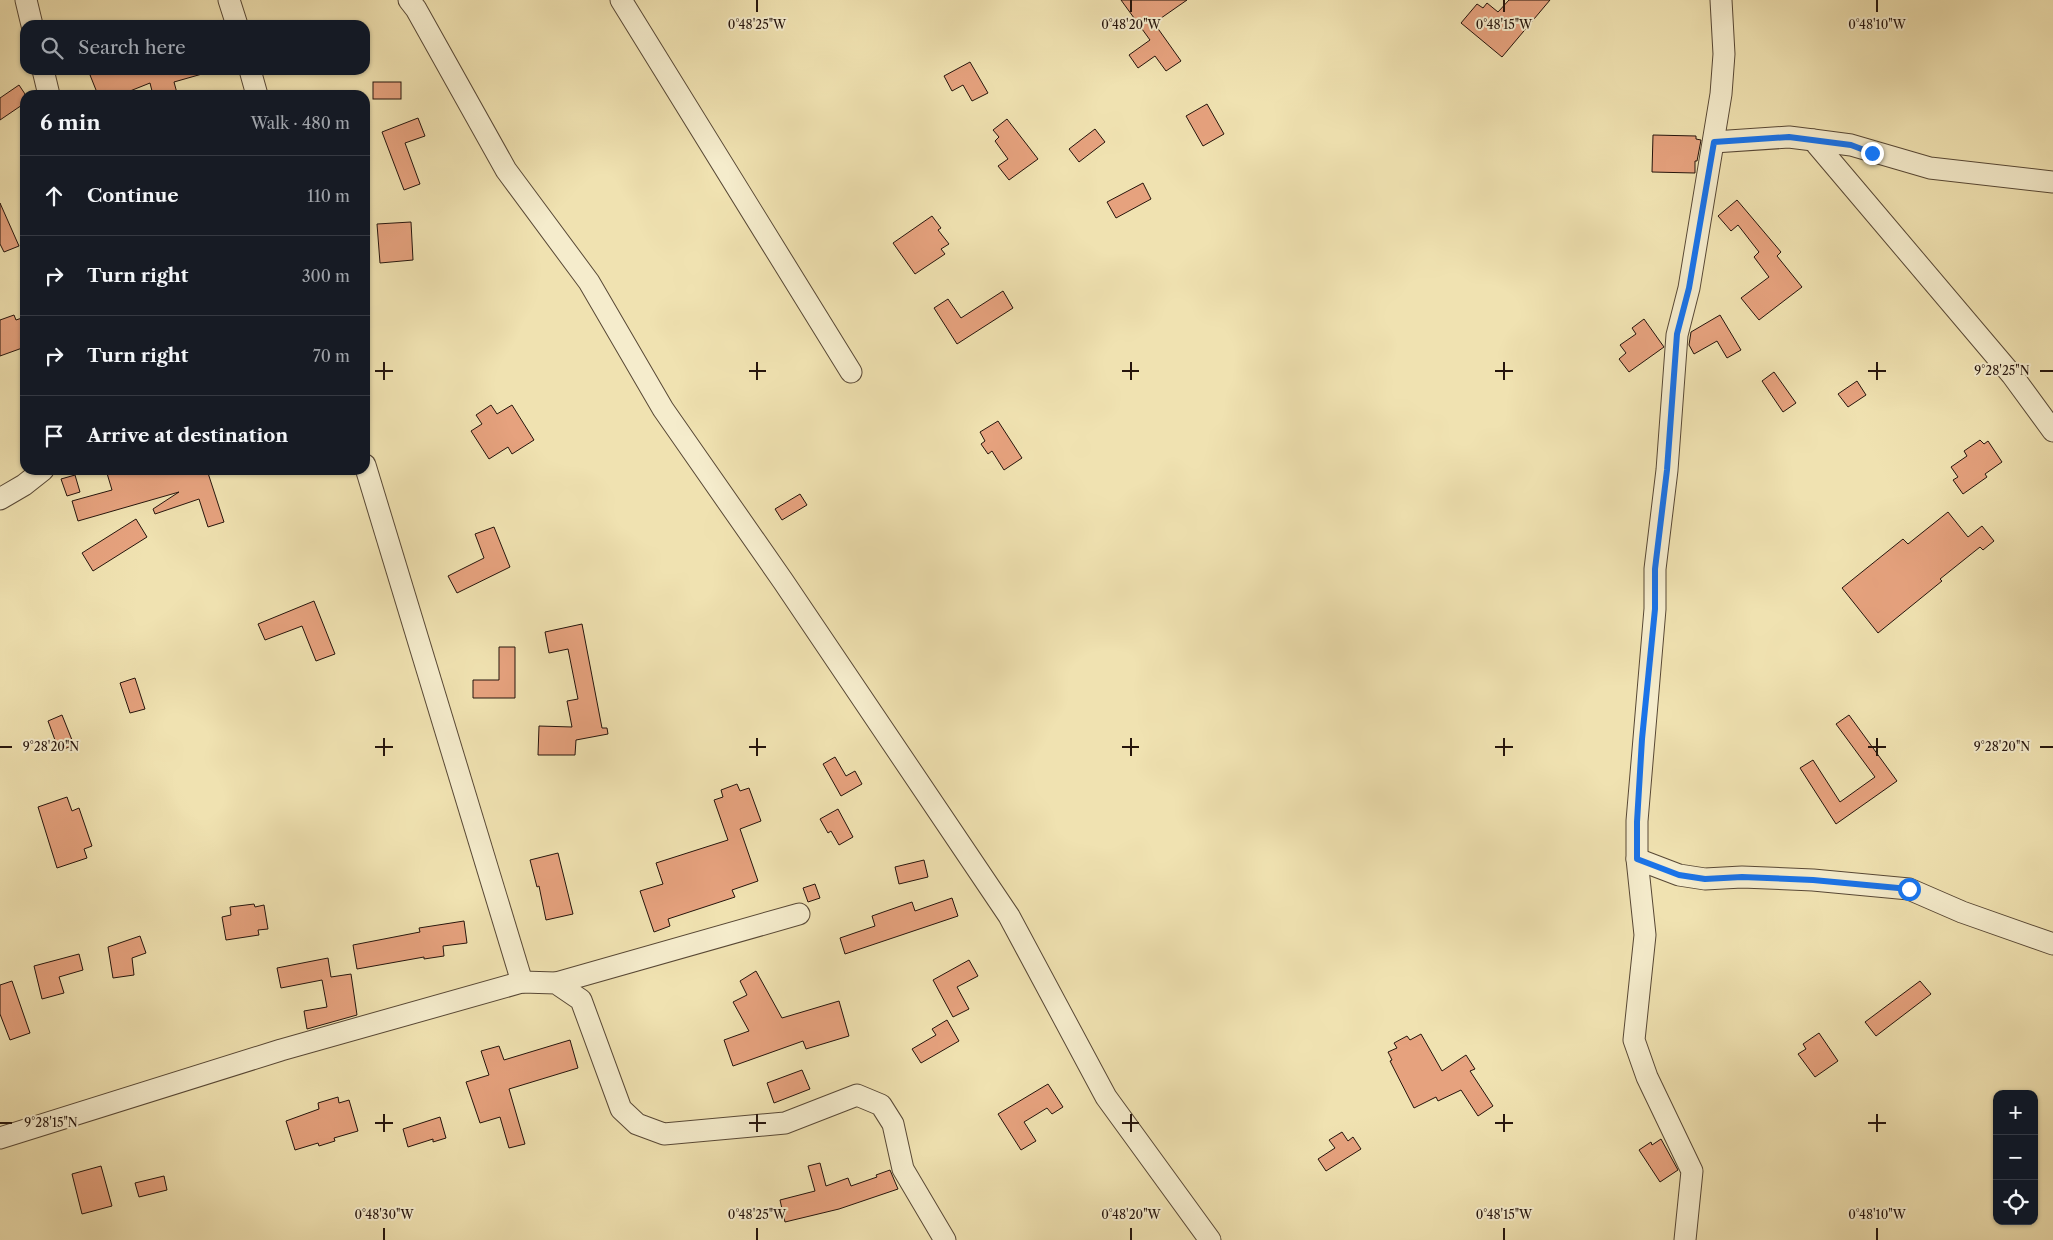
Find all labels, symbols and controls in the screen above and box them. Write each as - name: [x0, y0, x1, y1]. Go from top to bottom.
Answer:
- text: 0°48'25"W: [728, 17, 787, 32]
- text: 0°48'20"W: [1101, 17, 1162, 32]
- text: 0°48'15"W: [1476, 17, 1533, 32]
- text: 0°48'10"W: [1848, 17, 1907, 32]
- search box: [20, 20, 370, 75]
- icon: search: [38, 34, 66, 62]
- text: Search here: [78, 36, 186, 59]
- text: 6 min: [40, 110, 101, 135]
- text: Walk · 480 m: [251, 113, 350, 133]
- route end: [1861, 142, 1884, 165]
- icon: ahead: [40, 182, 68, 210]
- text: Continue: [87, 184, 179, 207]
- text: 110 m: [307, 186, 350, 206]
- icon: right: [40, 262, 68, 290]
- text: Turn right: [87, 264, 188, 287]
- text: 300 m: [302, 266, 350, 286]
- icon: right: [40, 342, 68, 370]
- text: Turn right: [87, 344, 188, 367]
- text: 70 m: [313, 346, 350, 366]
- text: 9°28'25"N: [1974, 363, 2030, 378]
- icon: arrive: [40, 422, 68, 450]
- text: Arrive at destination: [87, 424, 288, 447]
- text: 9°28'20"N: [23, 739, 79, 754]
- text: 9°28'20"N: [1974, 739, 2030, 754]
- route start: [1898, 878, 1921, 901]
- map controls: [1993, 1090, 2038, 1225]
- button: +: [1993, 1090, 2038, 1135]
- text: 9°28'15"N: [24, 1115, 78, 1130]
- button: −: [1993, 1135, 2038, 1180]
- button: locate: [1993, 1180, 2038, 1225]
- text: 0°48'30"W: [354, 1207, 414, 1222]
- text: 0°48'25"W: [728, 1207, 787, 1222]
- text: 0°48'20"W: [1101, 1207, 1162, 1222]
- text: 0°48'15"W: [1476, 1207, 1533, 1222]
- text: 0°48'10"W: [1848, 1207, 1907, 1222]

